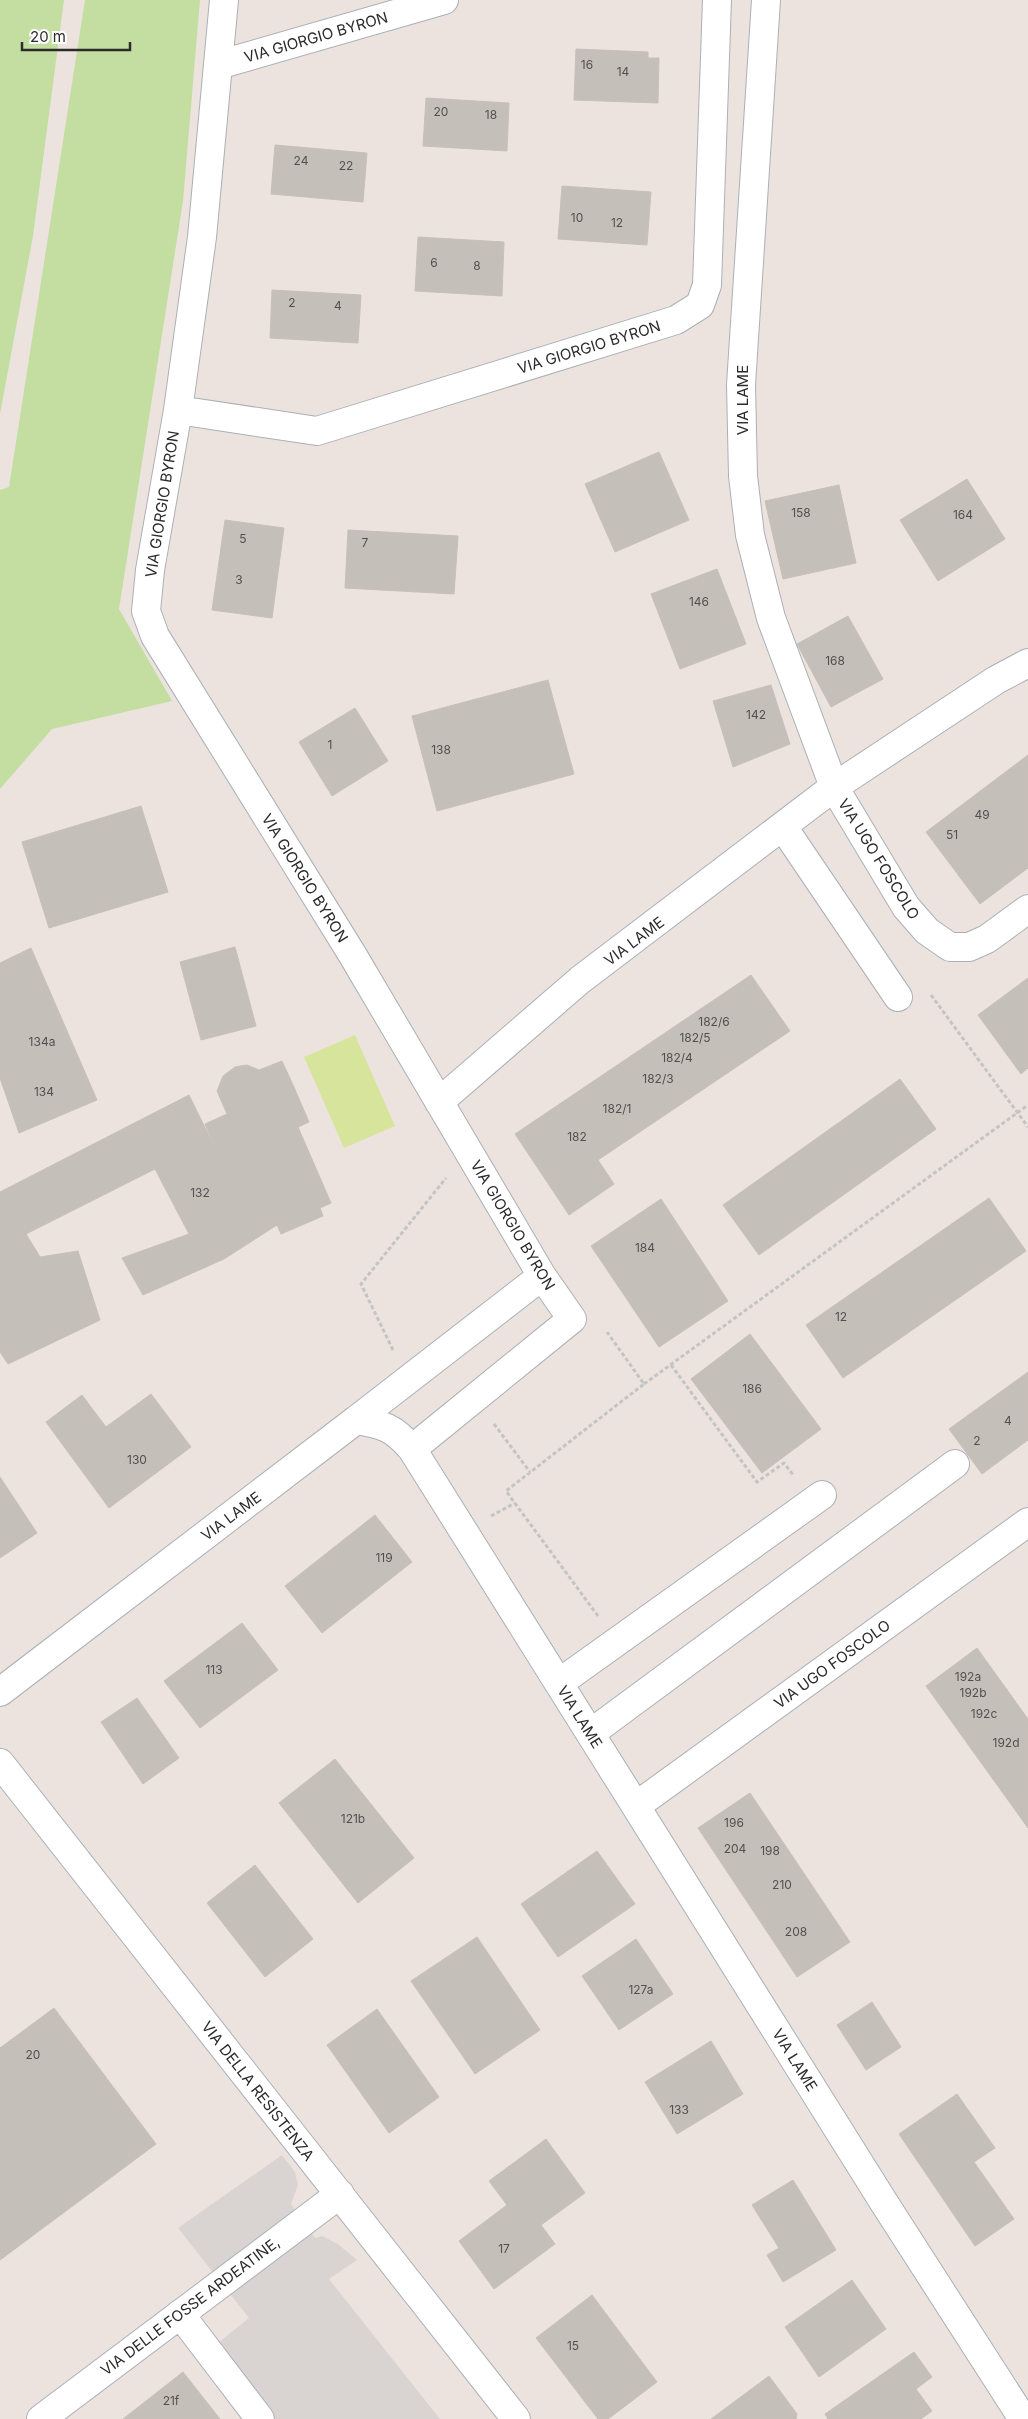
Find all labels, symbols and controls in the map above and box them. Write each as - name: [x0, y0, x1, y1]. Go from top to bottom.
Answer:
- street label: VIA GIORGIO BYRON: [242, 7, 390, 67]
- scale bar: [22, 20, 130, 52]
- text: 20 m: [30, 27, 66, 46]
- house number: 16: [581, 57, 593, 72]
- house number: 14: [617, 64, 630, 79]
- house number: 20: [434, 104, 448, 119]
- house number: 18: [485, 107, 497, 122]
- house number: 24: [294, 153, 309, 168]
- house number: 22: [339, 158, 353, 173]
- house number: 10: [571, 210, 583, 225]
- house number: 12: [611, 215, 623, 230]
- house number: 6: [430, 255, 438, 270]
- house number: 8: [473, 258, 481, 273]
- house number: 2: [288, 295, 296, 310]
- house number: 4: [334, 298, 342, 313]
- street label: VIA GIORGIO BYRON: [515, 316, 663, 378]
- street label: VIA LAME: [733, 365, 752, 435]
- street label: VIA GIORGIO BYRON: [141, 429, 183, 579]
- house number: 158: [791, 505, 811, 520]
- house number: 164: [953, 507, 973, 522]
- house number: 5: [239, 531, 247, 546]
- house number: 7: [362, 535, 369, 550]
- house number: 3: [235, 572, 243, 587]
- house number: 146: [689, 594, 709, 609]
- house number: 168: [825, 653, 845, 668]
- house number: 142: [746, 707, 766, 722]
- house number: 1: [328, 737, 332, 752]
- house number: 138: [431, 742, 451, 757]
- street label: VIA UGO FOSCOLO: [834, 795, 924, 923]
- house number: 49: [974, 807, 990, 822]
- street label: VIA GIORGIO BYRON: [258, 810, 352, 946]
- house number: 51: [946, 827, 958, 842]
- street label: VIA LAME: [600, 912, 668, 970]
- house number: 182/6: [698, 1014, 730, 1029]
- house number: 182/5: [679, 1030, 711, 1045]
- house number: 134a: [29, 1034, 55, 1049]
- house number: 182/4: [661, 1050, 693, 1065]
- house number: 182/3: [642, 1071, 674, 1086]
- house number: 134: [34, 1084, 54, 1099]
- house number: 182/1: [603, 1101, 631, 1116]
- house number: 182: [567, 1129, 587, 1144]
- street label: VIA GIORGIO BYRON: [467, 1156, 559, 1294]
- house number: 132: [190, 1185, 210, 1200]
- house number: 184: [635, 1240, 655, 1255]
- house number: 12: [835, 1309, 847, 1324]
- house number: 186: [742, 1381, 762, 1396]
- house number: 4: [1004, 1413, 1012, 1428]
- house number: 2: [973, 1433, 981, 1448]
- house number: 130: [127, 1452, 147, 1467]
- street label: VIA LAME: [197, 1487, 265, 1545]
- house number: 119: [375, 1550, 393, 1565]
- street label: VIA UGO FOSCOLO: [770, 1615, 894, 1713]
- house number: 113: [205, 1662, 223, 1677]
- house number: 192a: [955, 1669, 981, 1684]
- street label: VIA LAME: [553, 1682, 607, 1752]
- house number: 192b: [960, 1685, 987, 1700]
- house number: 192c: [971, 1706, 997, 1721]
- house number: 192d: [993, 1735, 1020, 1750]
- house number: 121b: [341, 1811, 365, 1826]
- house number: 196: [724, 1815, 744, 1830]
- house number: 204: [724, 1841, 747, 1856]
- house number: 198: [760, 1843, 780, 1858]
- house number: 210: [772, 1877, 792, 1892]
- house number: 208: [785, 1924, 807, 1939]
- house number: 127a: [628, 1982, 654, 1997]
- street label: VIA DELLA RESISTENZA: [198, 2017, 318, 2165]
- street label: VIA LAME: [768, 2025, 822, 2095]
- house number: 20: [26, 2047, 40, 2062]
- house number: 133: [669, 2102, 689, 2117]
- street label: VIA DELLE FOSSE ARDEATINE,: [97, 2232, 283, 2380]
- house number: 17: [498, 2241, 510, 2256]
- house number: 15: [567, 2338, 579, 2353]
- house number: 21f: [163, 2393, 180, 2408]

